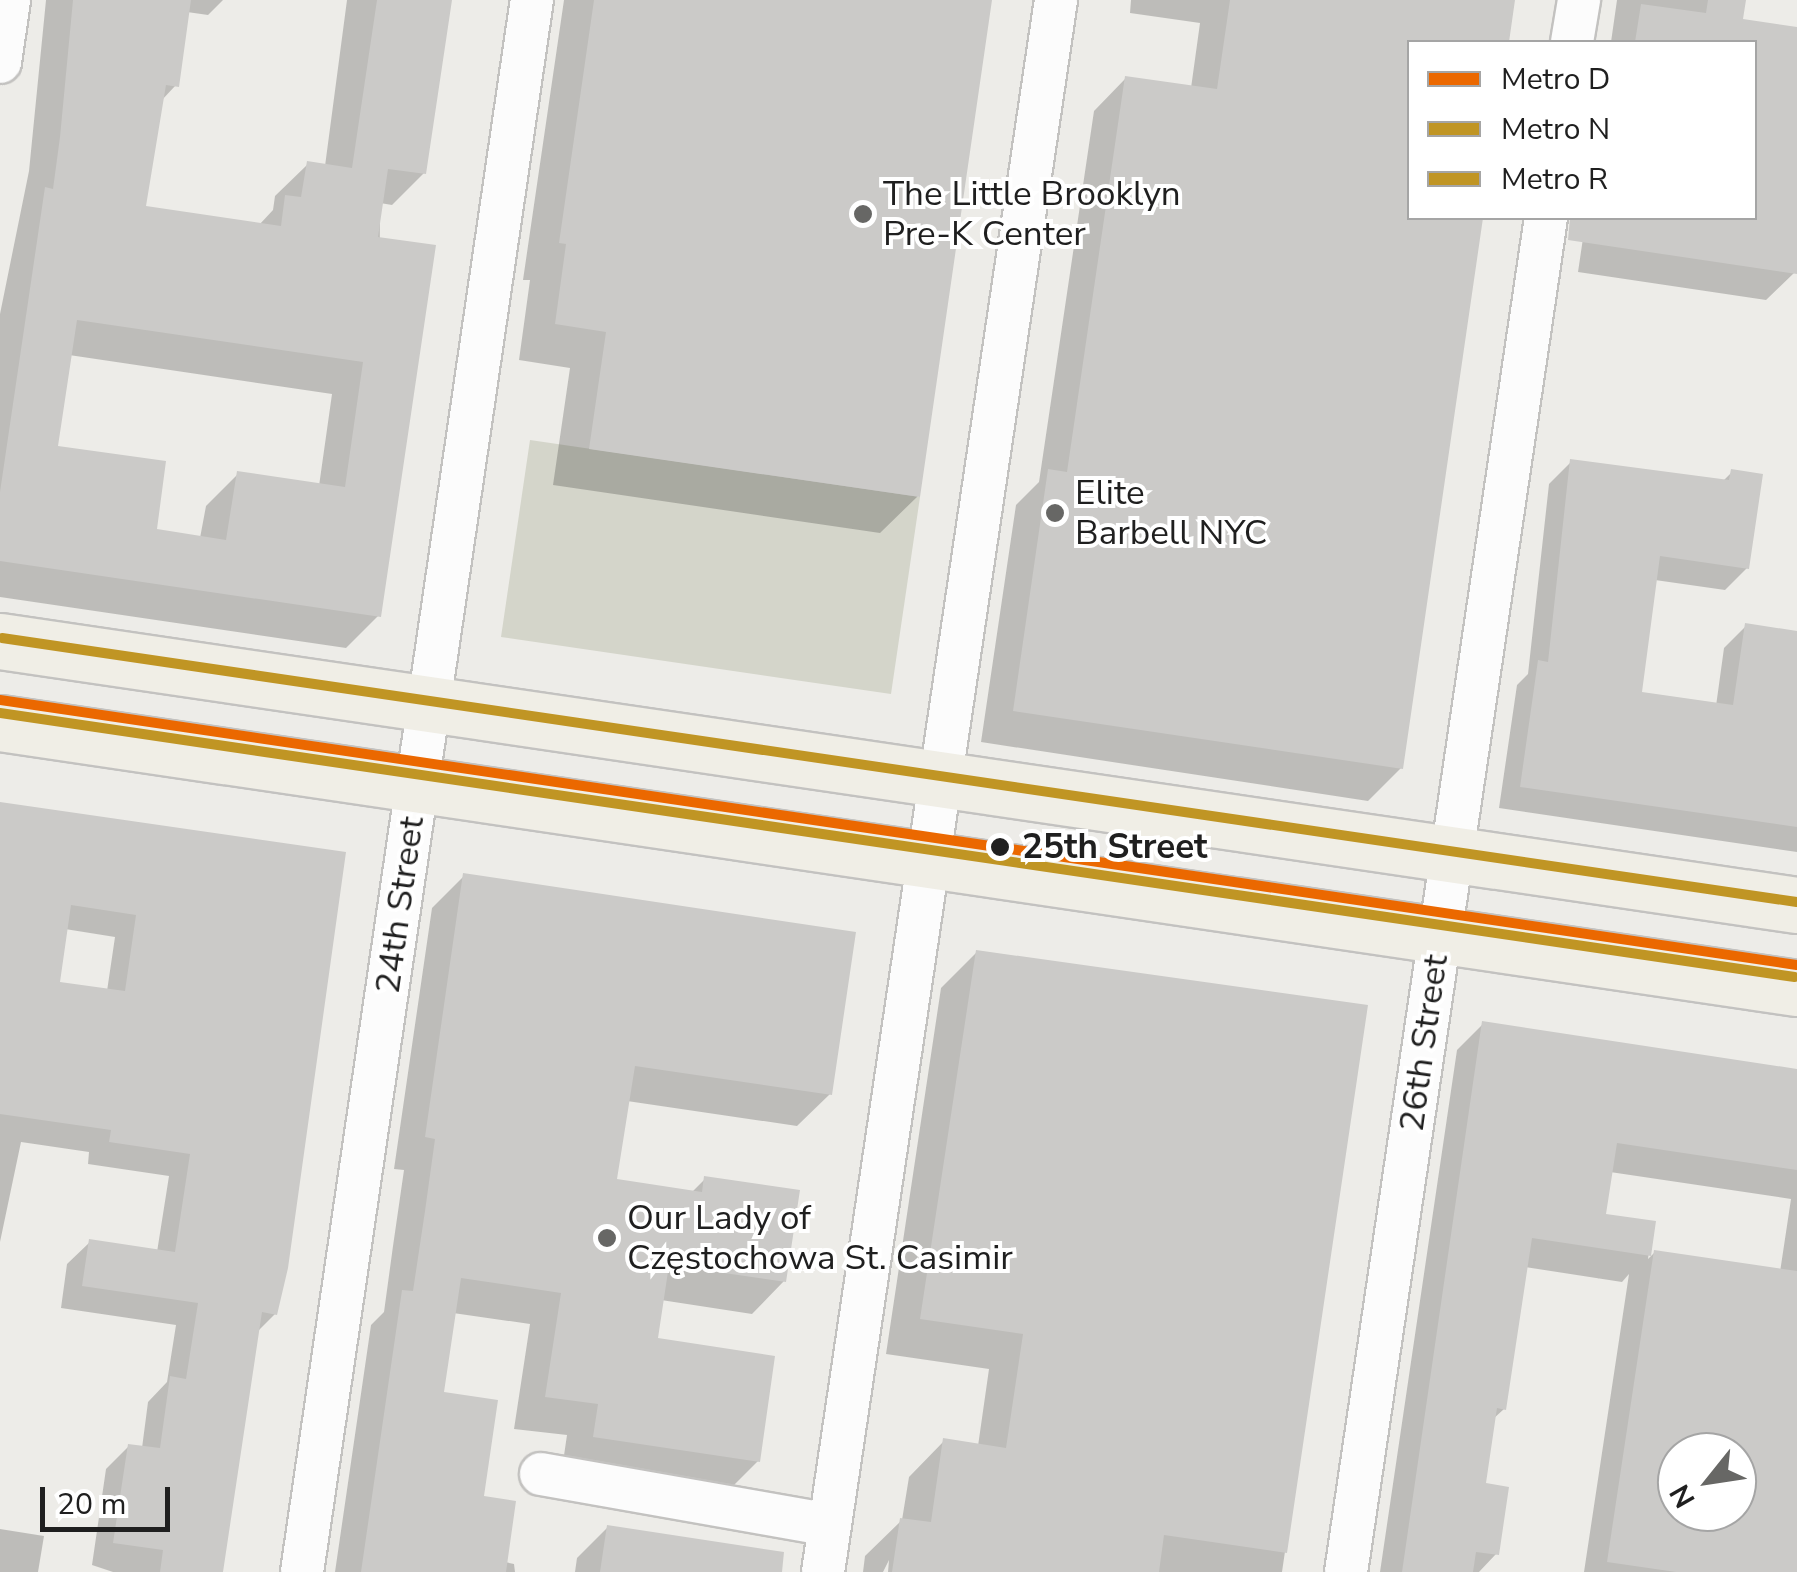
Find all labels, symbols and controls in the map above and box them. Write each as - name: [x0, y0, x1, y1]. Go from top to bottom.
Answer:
- legend: [1407, 40, 1757, 220]
- text: Metro D: [1501, 59, 1610, 100]
- text: Metro N: [1501, 109, 1610, 150]
- text: Metro R: [1501, 159, 1608, 200]
- place label: The Little Brooklyn Pre-K Center: [883, 173, 1181, 255]
- marker: The Little Brooklyn Pre-K Center: [852, 203, 874, 225]
- place label: Elite Barbell NYC: [1075, 472, 1267, 554]
- marker: Elite Barbell NYC: [1044, 502, 1066, 524]
- street label: 24th Street: [367, 814, 433, 996]
- place label: 25th Street: [1022, 826, 1207, 868]
- marker: 25th Street: [987, 834, 1013, 860]
- street label: 26th Street: [1391, 952, 1457, 1134]
- place label: Our Lady of Częstochowa St. Casimir: [627, 1197, 1013, 1279]
- marker: Our Lady of Częstochowa St. Casimir: [596, 1227, 618, 1249]
- north arrow: [1657, 1432, 1757, 1532]
- scale bar: [45, 1467, 175, 1529]
- text: N: [1661, 1477, 1704, 1515]
- text: 20 m: [57, 1484, 126, 1525]

